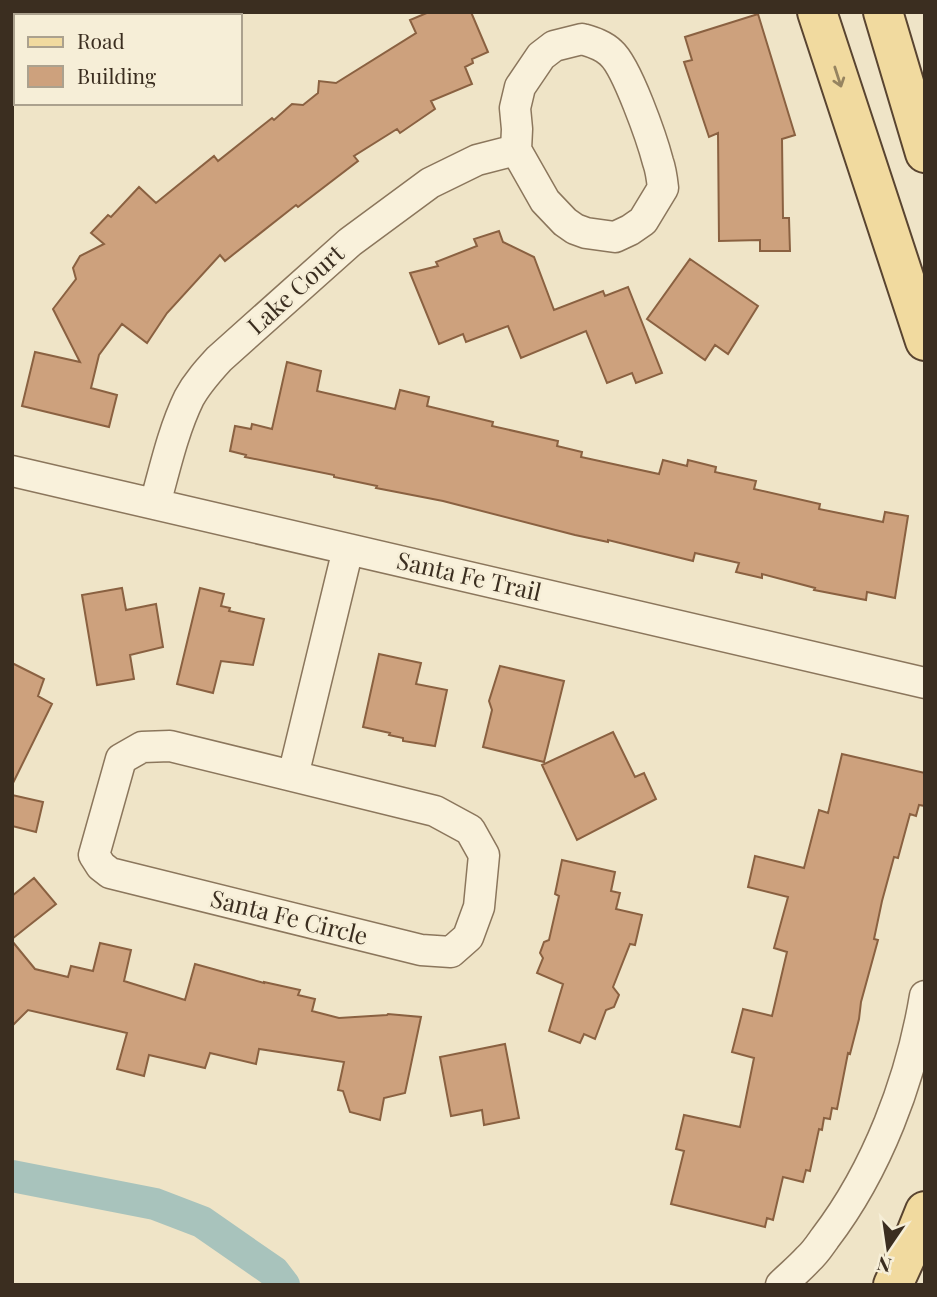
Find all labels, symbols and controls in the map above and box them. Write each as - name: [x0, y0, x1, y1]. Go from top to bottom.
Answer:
- legend: [14, 14, 242, 105]
- text: Road: [77, 26, 125, 54]
- text: Building: [77, 61, 156, 89]
- one-way arrow: [832, 66, 845, 88]
- street label: Lake Court: [240, 236, 350, 340]
- street label: Santa Fe Trail: [394, 543, 545, 607]
- street label: Santa Fe Circle: [208, 881, 371, 951]
- north arrow: [853, 1213, 923, 1283]
- text: N: [874, 1251, 894, 1280]

